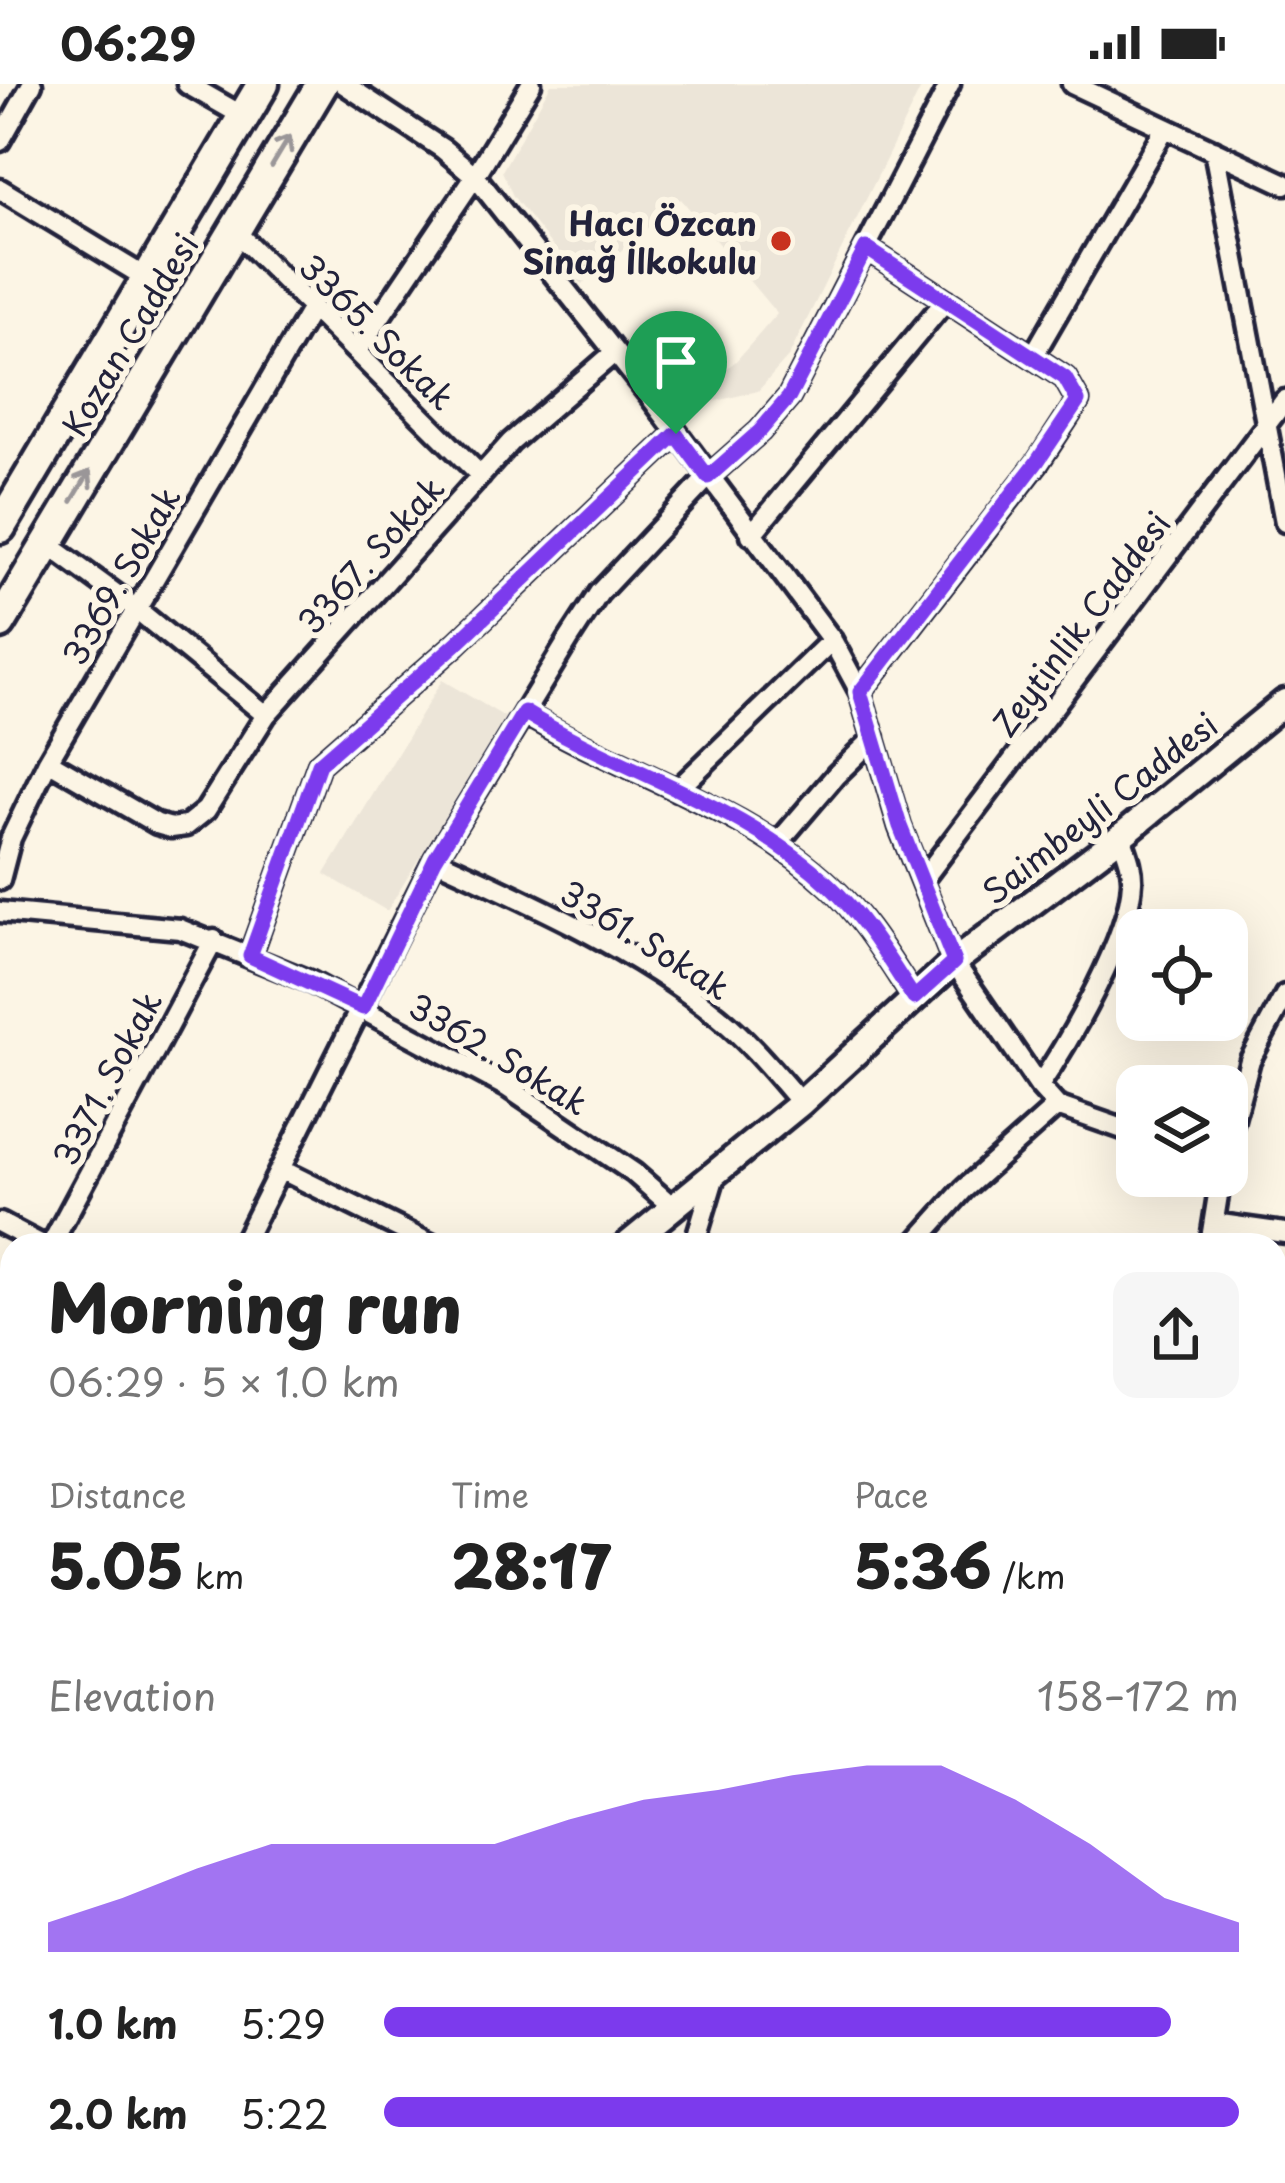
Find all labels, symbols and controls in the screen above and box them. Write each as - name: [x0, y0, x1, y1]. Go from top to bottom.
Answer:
- text: 06:29: [60, 8, 197, 76]
- one-way arrow: [269, 135, 293, 169]
- place label: Hacı Özcan Sinağ İlkokulu: [522, 197, 757, 285]
- street label: Kozan Caddesi: [49, 223, 209, 445]
- marker: Hacı Özcan Sinağ İlkokulu: [768, 228, 794, 254]
- street label: 3365. Sokak: [289, 242, 467, 420]
- pin: [625, 311, 727, 434]
- icon: arrive: [643, 329, 709, 395]
- street label: 3367. Sokak: [285, 464, 455, 644]
- one-way arrow: [69, 469, 93, 504]
- street label: 3369. Sokak: [49, 476, 191, 674]
- street label: Zeytinlik Caddesi: [979, 500, 1181, 746]
- street label: Saimbeyli Caddesi: [971, 699, 1227, 915]
- street label: 3361. Sokak: [551, 867, 741, 1011]
- map controls: [1116, 909, 1248, 1197]
- button: locate: [1116, 909, 1248, 1041]
- street label: 3362. Sokak: [399, 979, 599, 1127]
- street label: 3371. Sokak: [39, 981, 173, 1175]
- button: layers: [1116, 1065, 1248, 1197]
- text: Morning run: [48, 1256, 462, 1355]
- button: share: [1113, 1272, 1239, 1398]
- text: 06:29 · 5 × 1.0 km: [48, 1351, 400, 1410]
- text: Distance: [48, 1469, 186, 1519]
- text: Time: [451, 1469, 529, 1519]
- text: Pace: [854, 1469, 928, 1519]
- text: 5.05: [48, 1519, 184, 1609]
- text: 28:17: [451, 1519, 611, 1609]
- text: 5:36: [854, 1519, 992, 1609]
- text: km: [184, 1550, 244, 1600]
- text: /km: [992, 1550, 1065, 1600]
- text: Elevation: [48, 1665, 216, 1724]
- text: 158–172 m: [1037, 1665, 1239, 1724]
- text: 1.0 km: [48, 1993, 178, 2052]
- text: 5:29: [240, 1993, 326, 2052]
- text: 2.0 km: [48, 2083, 188, 2142]
- text: 5:22: [240, 2083, 329, 2142]

